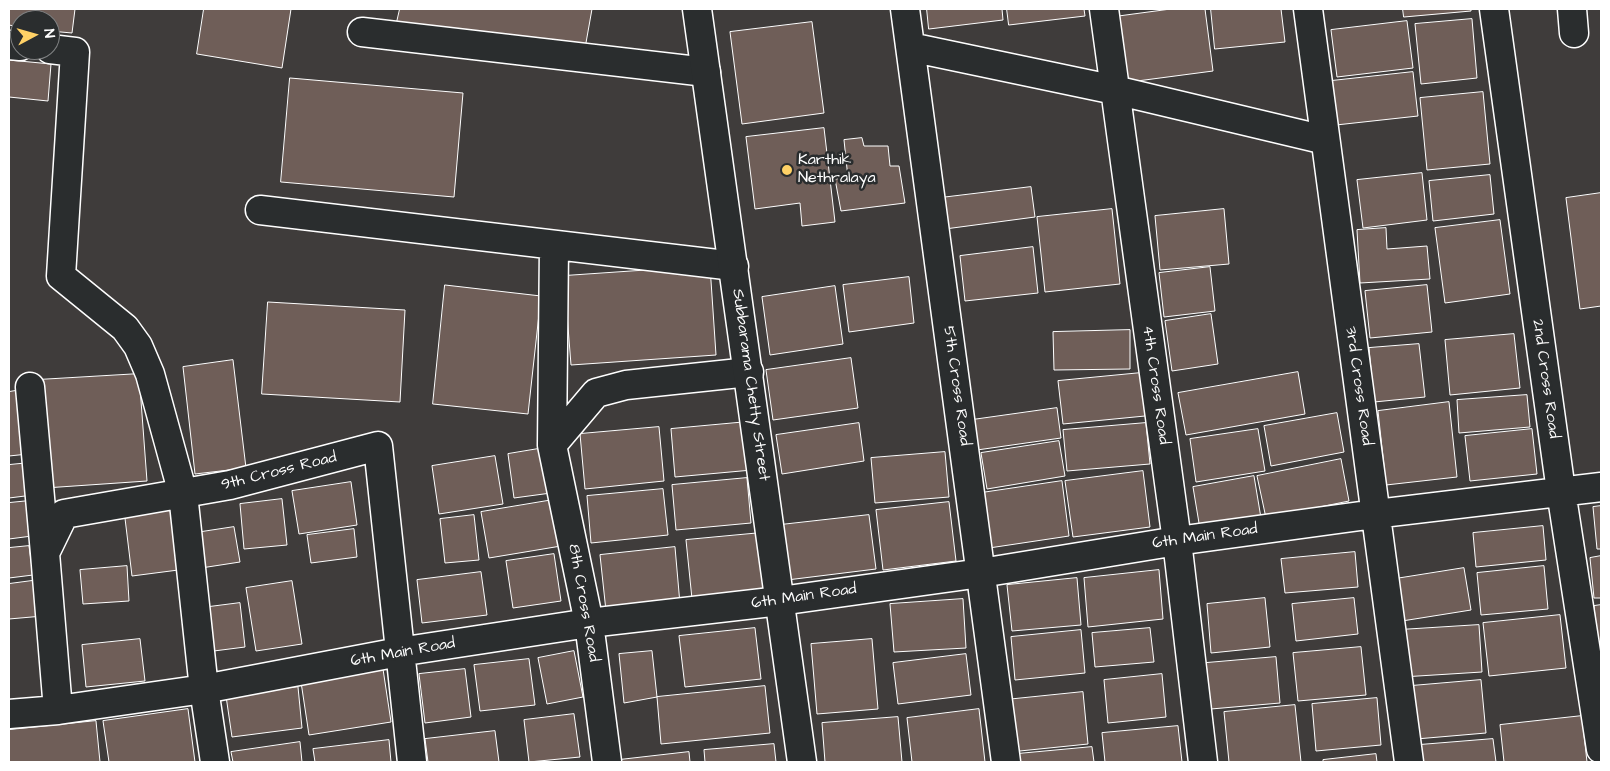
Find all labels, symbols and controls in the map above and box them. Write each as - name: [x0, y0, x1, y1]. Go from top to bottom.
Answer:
- north arrow: [10, 10, 60, 60]
- text: N: [39, 28, 59, 39]
- place label: Karthik Nethralaya: [798, 151, 876, 189]
- marker: Karthik Nethralaya: [780, 163, 794, 177]
- street label: Subbarama Chetty Street: [727, 288, 773, 482]
- street label: 2nd Cross Road: [1527, 318, 1563, 440]
- street label: 4th Cross Road: [1137, 324, 1173, 446]
- street label: 5th Cross Road: [938, 325, 974, 447]
- street label: 3rd Cross Road: [1340, 325, 1376, 447]
- street label: 9th Cross Road: [219, 448, 339, 496]
- street label: 6th Main Road: [1151, 520, 1259, 554]
- street label: 8th Cross Road: [563, 542, 603, 664]
- street label: 6th Main Road: [750, 580, 858, 614]
- street label: 6th Main Road: [349, 634, 457, 672]

